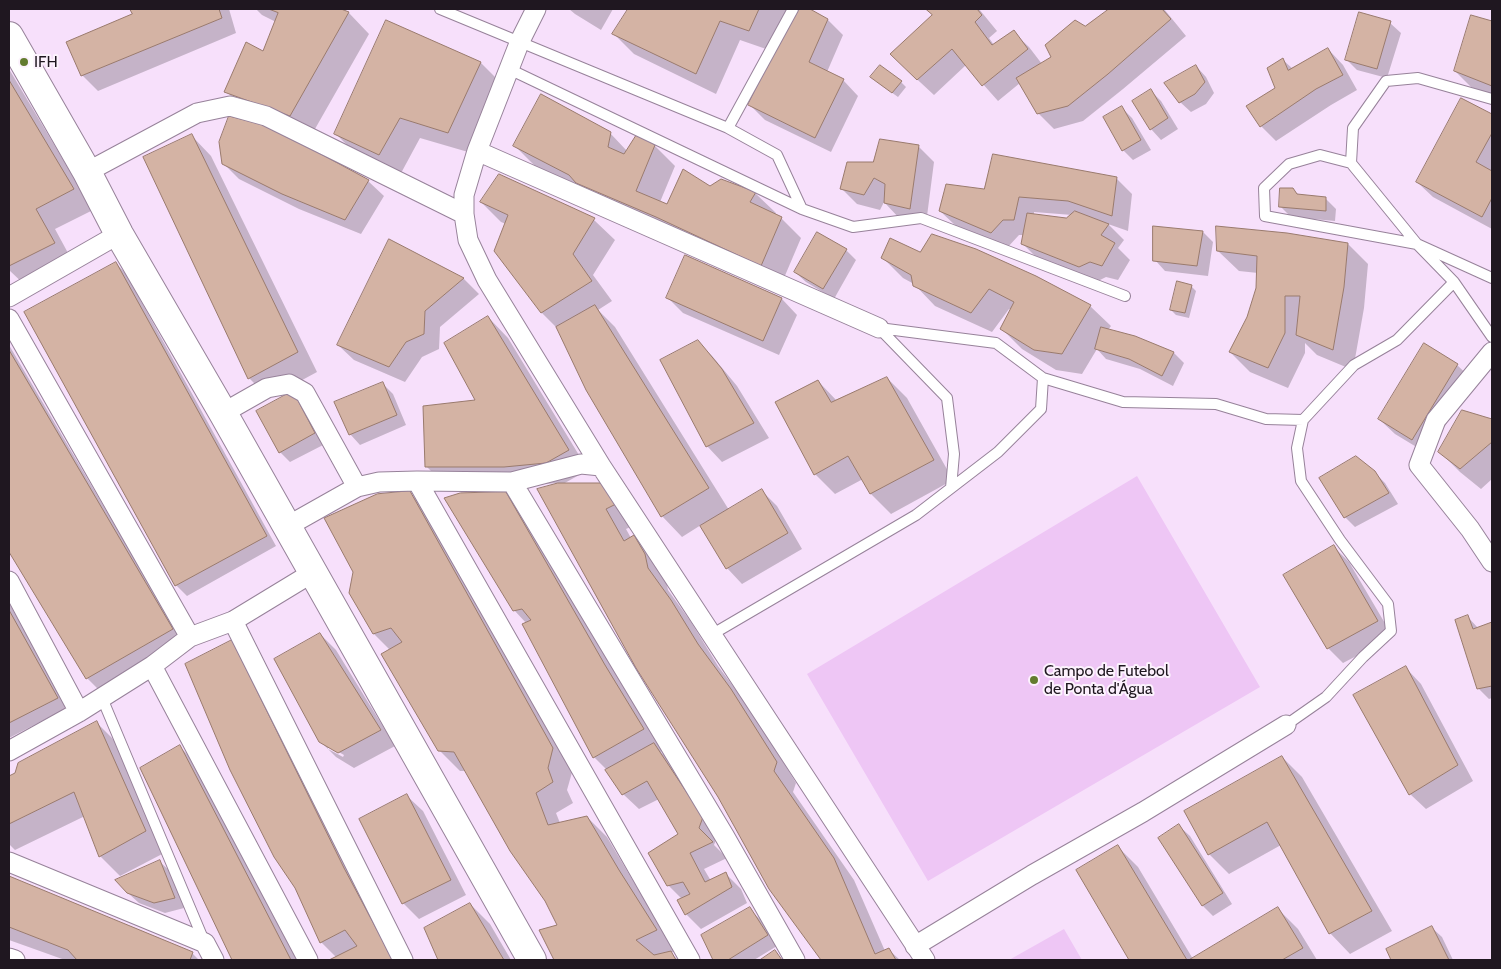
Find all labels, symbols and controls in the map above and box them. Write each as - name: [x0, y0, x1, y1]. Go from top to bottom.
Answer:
- place label: IFH: [34, 52, 58, 72]
- marker: IFH: [18, 56, 30, 68]
- place label: Campo de Futebol de Ponta d'Água: [1044, 661, 1169, 699]
- marker: Campo de Futebol de Ponta d'Água: [1028, 674, 1040, 686]

